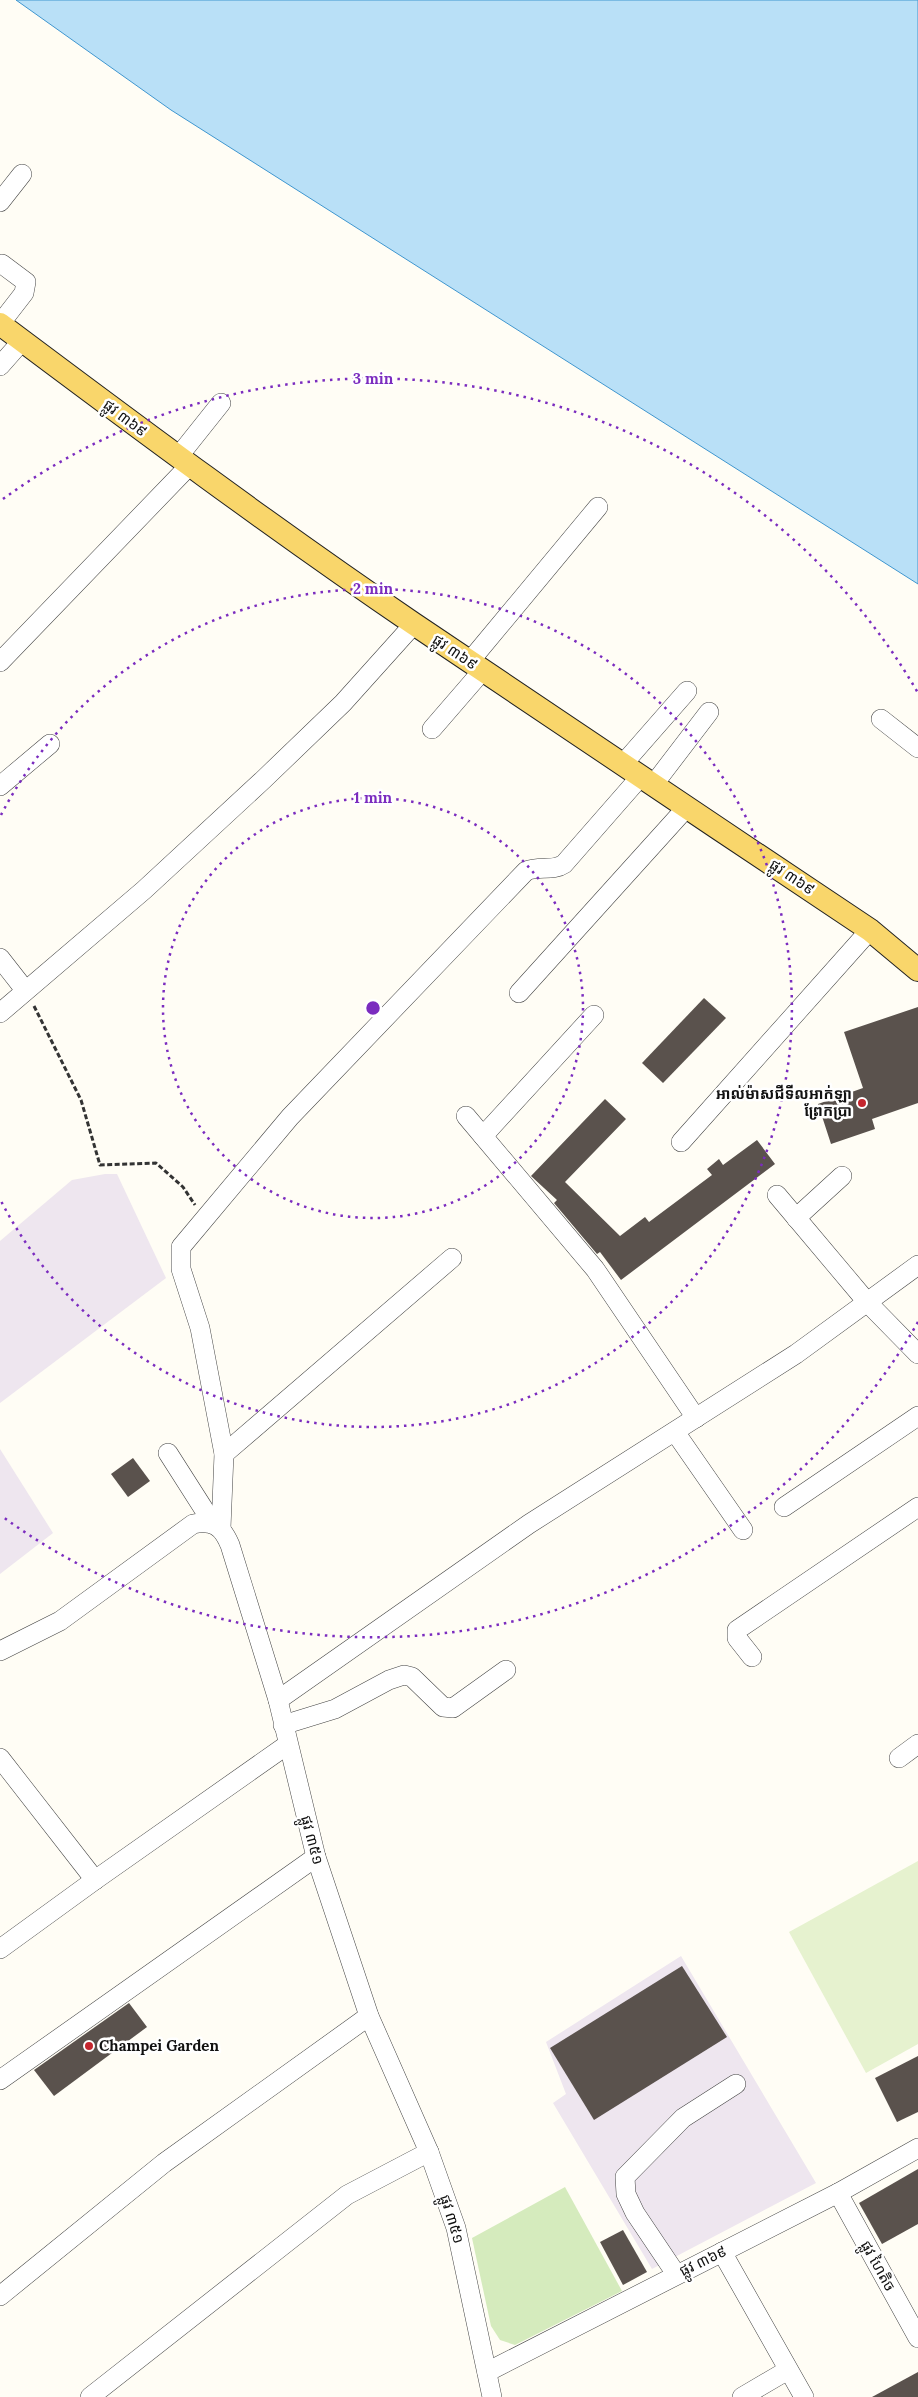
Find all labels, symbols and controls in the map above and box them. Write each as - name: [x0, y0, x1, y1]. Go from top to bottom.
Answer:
- text: 3 min: [353, 369, 394, 388]
- street label: ផ្លូវ ៣៦៩: [97, 395, 151, 444]
- text: 2 min: [353, 579, 394, 598]
- street label: ផ្លូវ ៣៦៩: [427, 630, 481, 677]
- text: 1 min: [354, 788, 393, 807]
- street label: ផ្លូវ ៣៦៩: [764, 855, 818, 902]
- centre of rings: [364, 999, 382, 1017]
- place label: អាល់ម៉ាសជីទីលអាក់ឡា ព្រែកប្រា: [716, 1084, 852, 1120]
- marker: អាល់ម៉ាសជីទីលអាក់ឡា ព្រែកប្រា: [856, 1097, 868, 1109]
- street label: ផ្លូវ ៣៥១: [293, 1813, 328, 1868]
- place label: Champei Garden: [99, 2036, 219, 2055]
- marker: Champei Garden: [83, 2040, 95, 2052]
- street label: ផ្លូវ ៣៥១: [432, 2192, 469, 2247]
- street label: ផ្លូវ ហៃតិច: [853, 2237, 900, 2297]
- street label: ផ្លូវ ៣៦៩: [676, 2241, 732, 2284]

